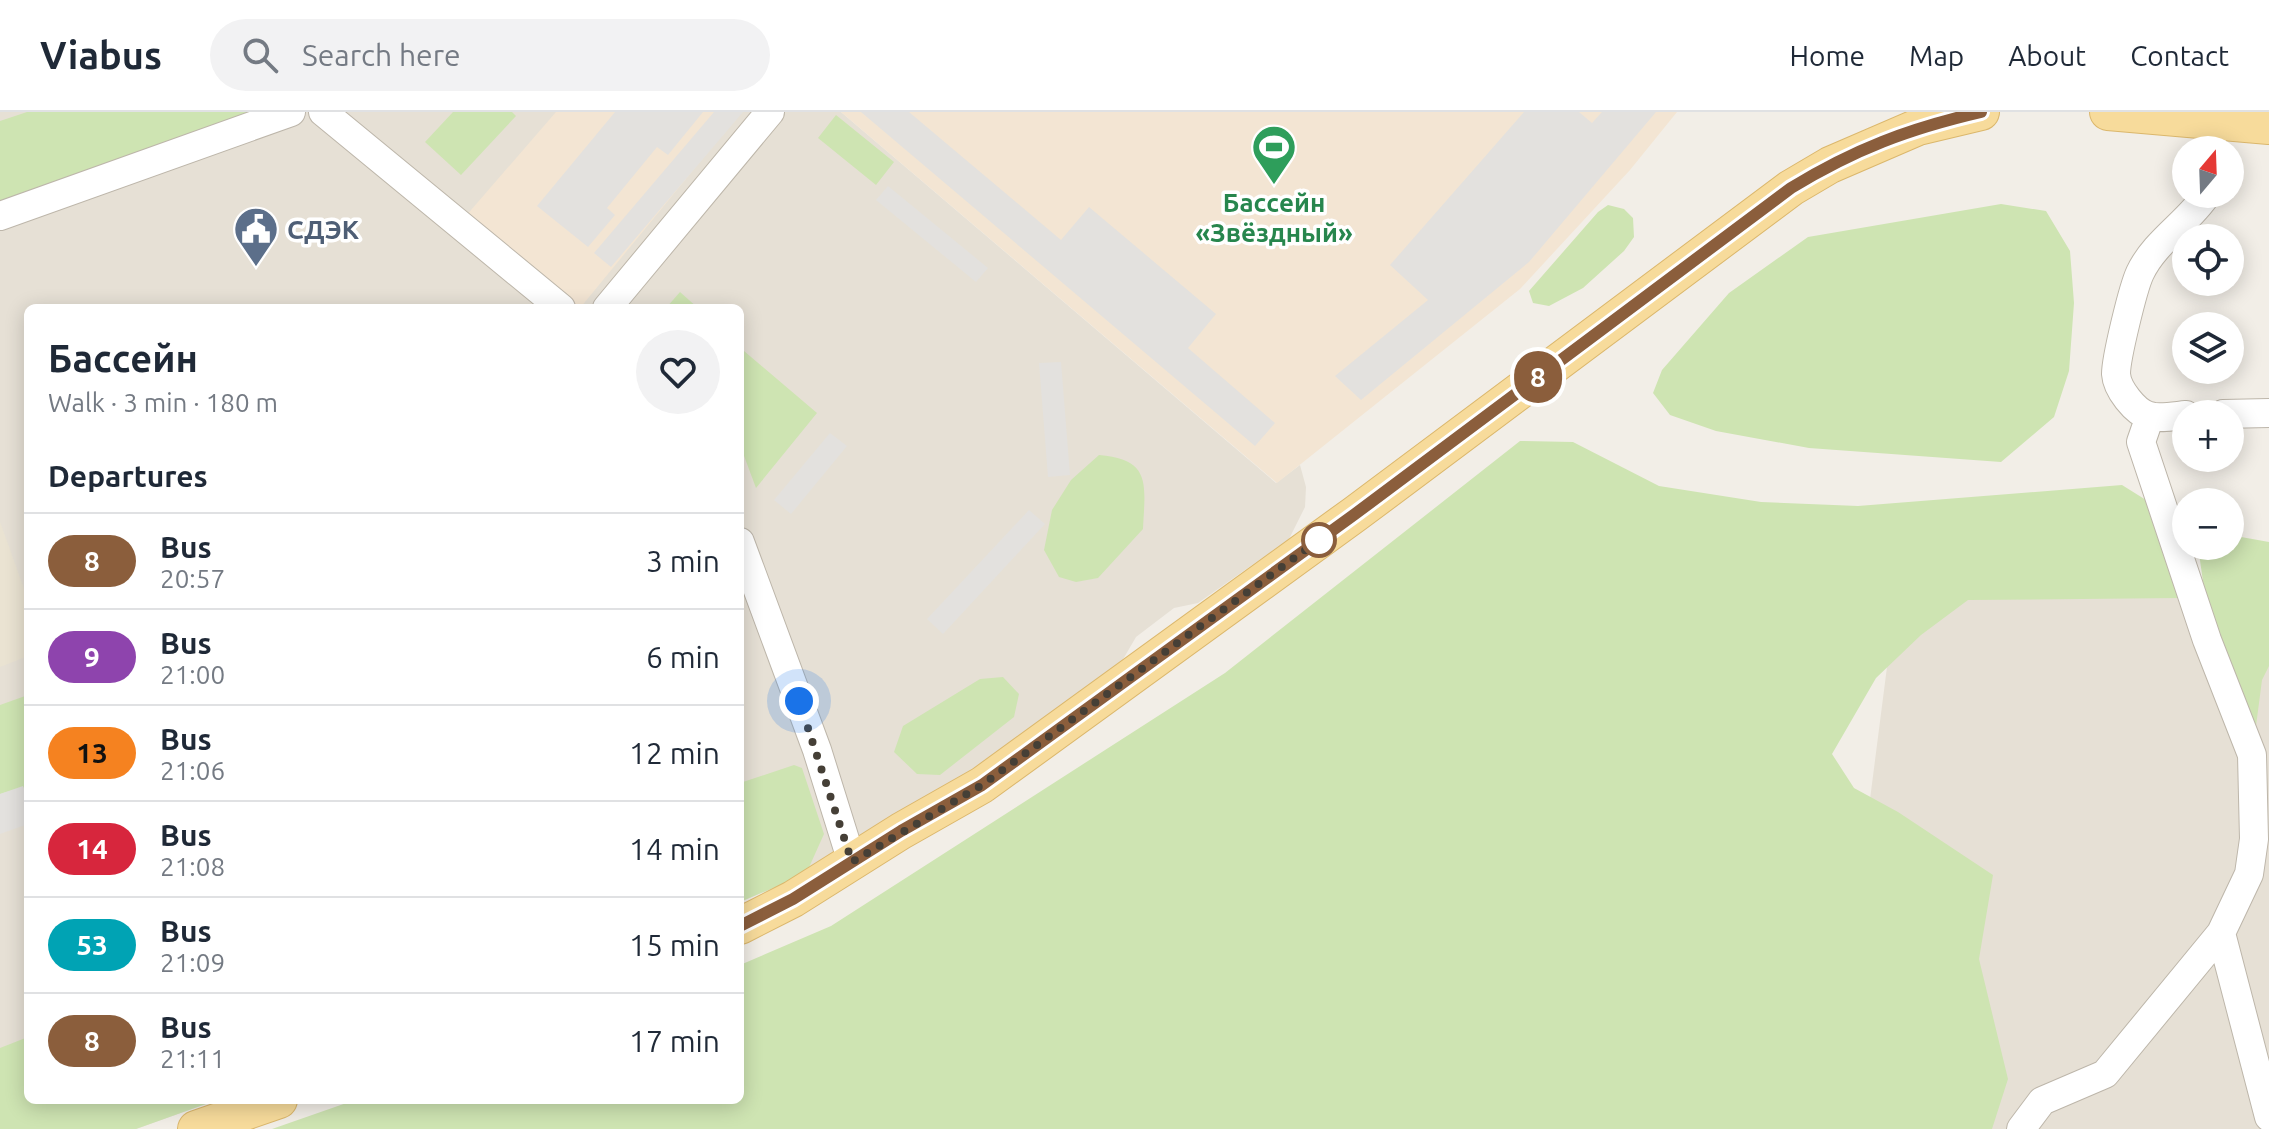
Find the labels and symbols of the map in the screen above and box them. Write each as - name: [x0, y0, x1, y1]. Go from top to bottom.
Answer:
- sports icon: Бассейн «Звёздный»: [1250, 123, 1298, 186]
- north arrow: [2172, 136, 2244, 208]
- place label: Бассейн «Звёздный»: [1195, 188, 1353, 247]
- public building icon: СДЭК: [232, 205, 280, 268]
- place label: СДЭК: [287, 215, 360, 244]
- line badge: 8: [1512, 351, 1564, 403]
- unlabelled marker: [1302, 523, 1336, 557]
- your location: [779, 681, 819, 721]

